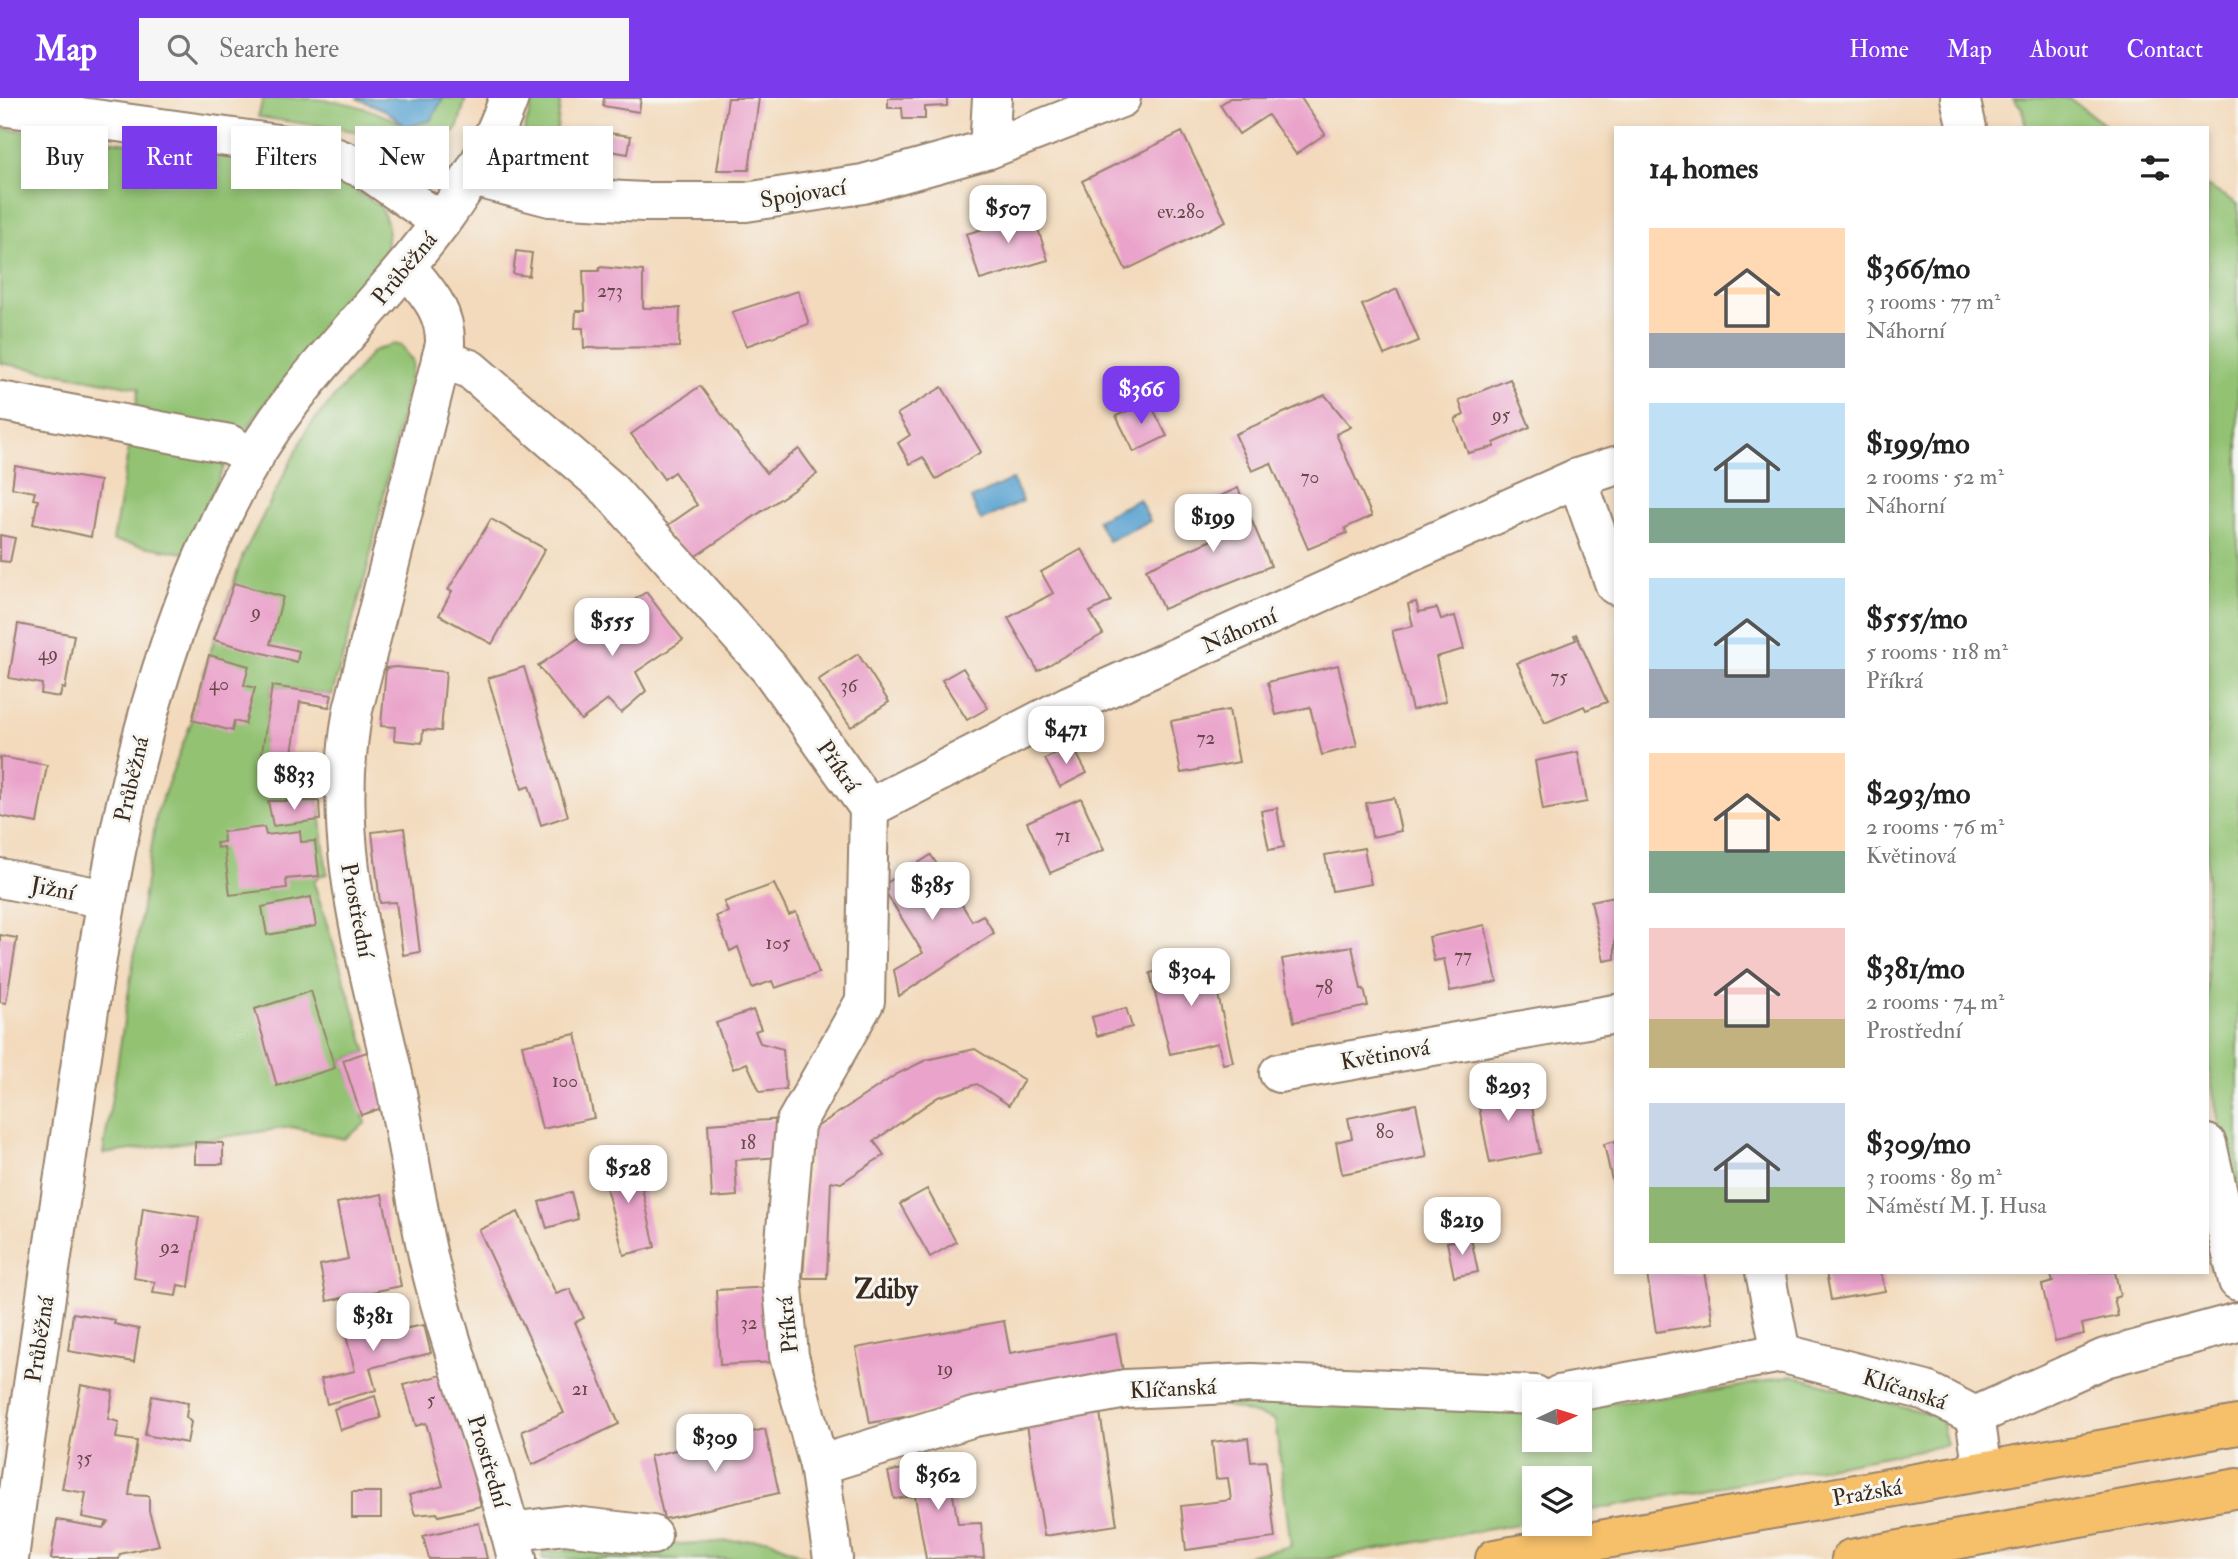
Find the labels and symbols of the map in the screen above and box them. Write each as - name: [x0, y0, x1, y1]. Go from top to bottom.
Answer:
- street label: Spojovací: [758, 172, 850, 216]
- pin: $507: [967, 186, 1049, 245]
- house number: ev.280: [1157, 200, 1205, 224]
- street label: Průběžná: [365, 225, 444, 311]
- house number: 273: [597, 279, 623, 303]
- pin: $366: [1100, 366, 1182, 426]
- house number: 95: [1490, 403, 1511, 427]
- house number: 70: [1301, 465, 1319, 489]
- pin: $199: [1172, 494, 1254, 554]
- pin: $555: [571, 598, 653, 658]
- house number: 9: [249, 600, 261, 624]
- street label: Náhorní: [1197, 600, 1283, 660]
- house number: 49: [38, 642, 58, 666]
- house number: 75: [1550, 665, 1568, 689]
- house number: 40: [209, 672, 229, 696]
- house number: 36: [841, 674, 859, 698]
- pin: $471: [1025, 706, 1107, 766]
- house number: 72: [1197, 726, 1215, 750]
- street label: Průběžná: [108, 733, 156, 825]
- street label: Příkrá: [810, 735, 867, 798]
- pin: $833: [253, 752, 335, 812]
- house number: 71: [1055, 824, 1071, 848]
- street label: Prostřední: [334, 860, 381, 962]
- pin: $385: [891, 862, 973, 922]
- street label: Jižní: [27, 870, 79, 907]
- house number: 105: [766, 931, 791, 955]
- house number: 77: [1454, 944, 1472, 968]
- pin: $304: [1150, 948, 1232, 1008]
- house number: 78: [1315, 976, 1333, 1000]
- street label: Květinová: [1338, 1032, 1433, 1077]
- pin: $293: [1467, 1063, 1549, 1123]
- house number: 100: [552, 1069, 578, 1093]
- house number: 80: [1376, 1120, 1394, 1144]
- house number: 18: [740, 1131, 756, 1155]
- pin: $528: [587, 1146, 669, 1205]
- pin: $219: [1421, 1198, 1503, 1257]
- house number: 92: [158, 1235, 180, 1259]
- district label: Zdiby: [854, 1274, 919, 1307]
- street label: Průběžná: [18, 1293, 61, 1384]
- pin: $381: [332, 1294, 414, 1353]
- street label: Příkrá: [770, 1294, 805, 1355]
- house number: 32: [741, 1311, 757, 1335]
- house number: 19: [937, 1357, 953, 1381]
- street label: Klíčanská: [1859, 1362, 1951, 1417]
- street label: Klíčanská: [1129, 1372, 1218, 1405]
- house number: 21: [572, 1377, 588, 1401]
- north arrow: [1522, 1382, 1592, 1452]
- house number: 5: [427, 1388, 436, 1412]
- street label: Prostřední: [461, 1411, 517, 1513]
- pin: $309: [674, 1414, 756, 1474]
- house number: 35: [76, 1446, 92, 1470]
- pin: $362: [897, 1452, 979, 1512]
- street label: Pražská: [1830, 1472, 1905, 1513]

